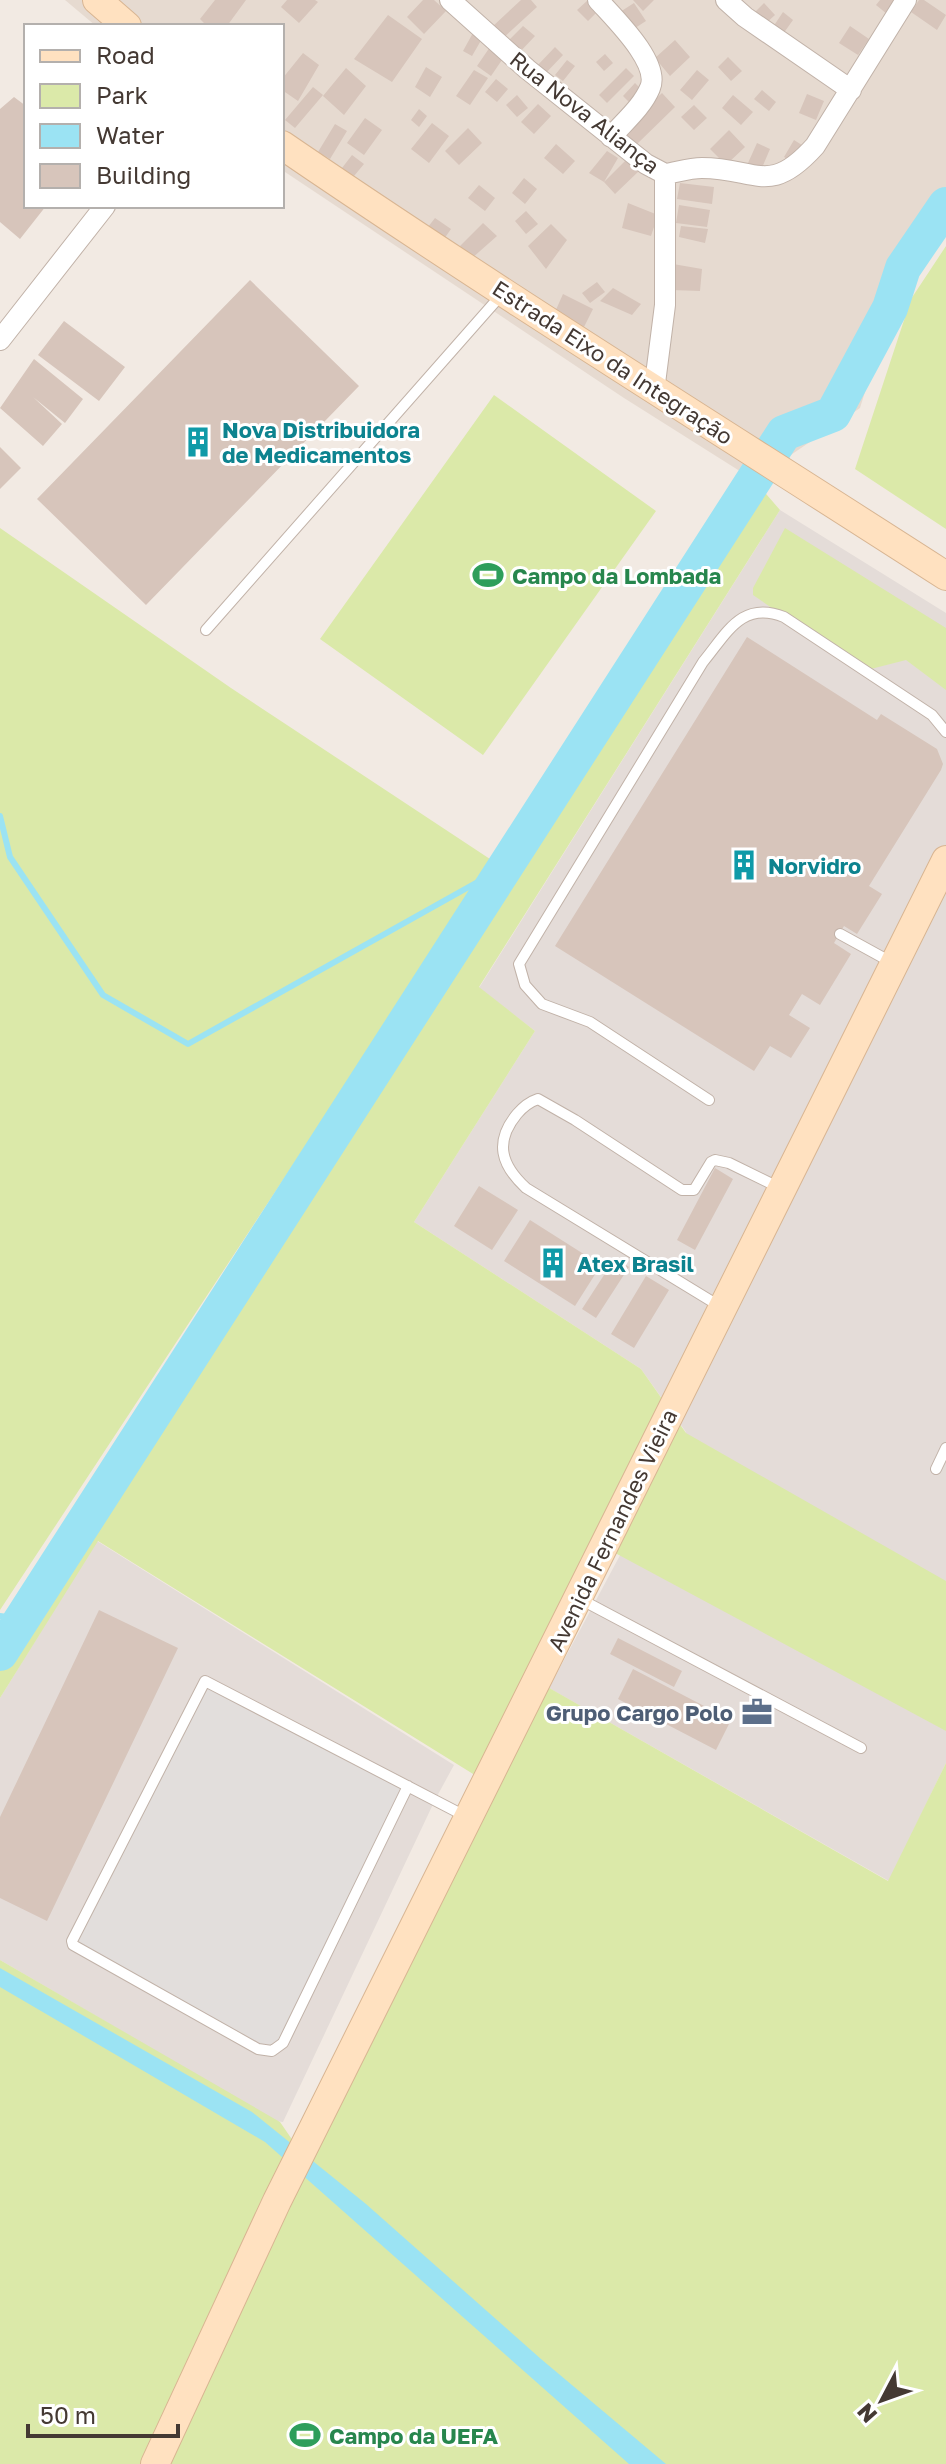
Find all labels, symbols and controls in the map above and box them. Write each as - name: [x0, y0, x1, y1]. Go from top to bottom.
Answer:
- legend: [24, 24, 284, 208]
- text: Road: [96, 40, 155, 69]
- street label: Rua Nova Aliança: [505, 45, 665, 179]
- text: Park: [96, 80, 148, 109]
- text: Water: [96, 120, 164, 149]
- text: Building: [96, 160, 191, 189]
- street label: Estrada Eixo da Integração: [488, 274, 738, 450]
- place label: Nova Distribuidora de Medicamentos: [222, 416, 420, 468]
- building icon: Nova Distribuidora de Medicamentos: [181, 425, 215, 459]
- sports icon: Campo da Lombada: [471, 558, 505, 592]
- place label: Campo da Lombada: [512, 562, 721, 589]
- building icon: Norvidro: [727, 848, 761, 882]
- place label: Norvidro: [768, 852, 861, 879]
- building icon: Atex Brasil: [536, 1246, 570, 1280]
- place label: Atex Brasil: [577, 1250, 694, 1277]
- street label: Avenida Fernandes Vieira: [542, 1404, 682, 1656]
- office icon: Grupo Cargo Polo: [740, 1695, 774, 1729]
- place label: Grupo Cargo Polo: [546, 1699, 733, 1726]
- north arrow: [842, 2360, 922, 2440]
- scale bar: [28, 2388, 178, 2438]
- text: N: [851, 2398, 882, 2429]
- text: 50 m: [40, 2400, 96, 2429]
- sports icon: Campo da UEFA: [288, 2418, 322, 2452]
- place label: Campo da UEFA: [329, 2422, 498, 2449]

